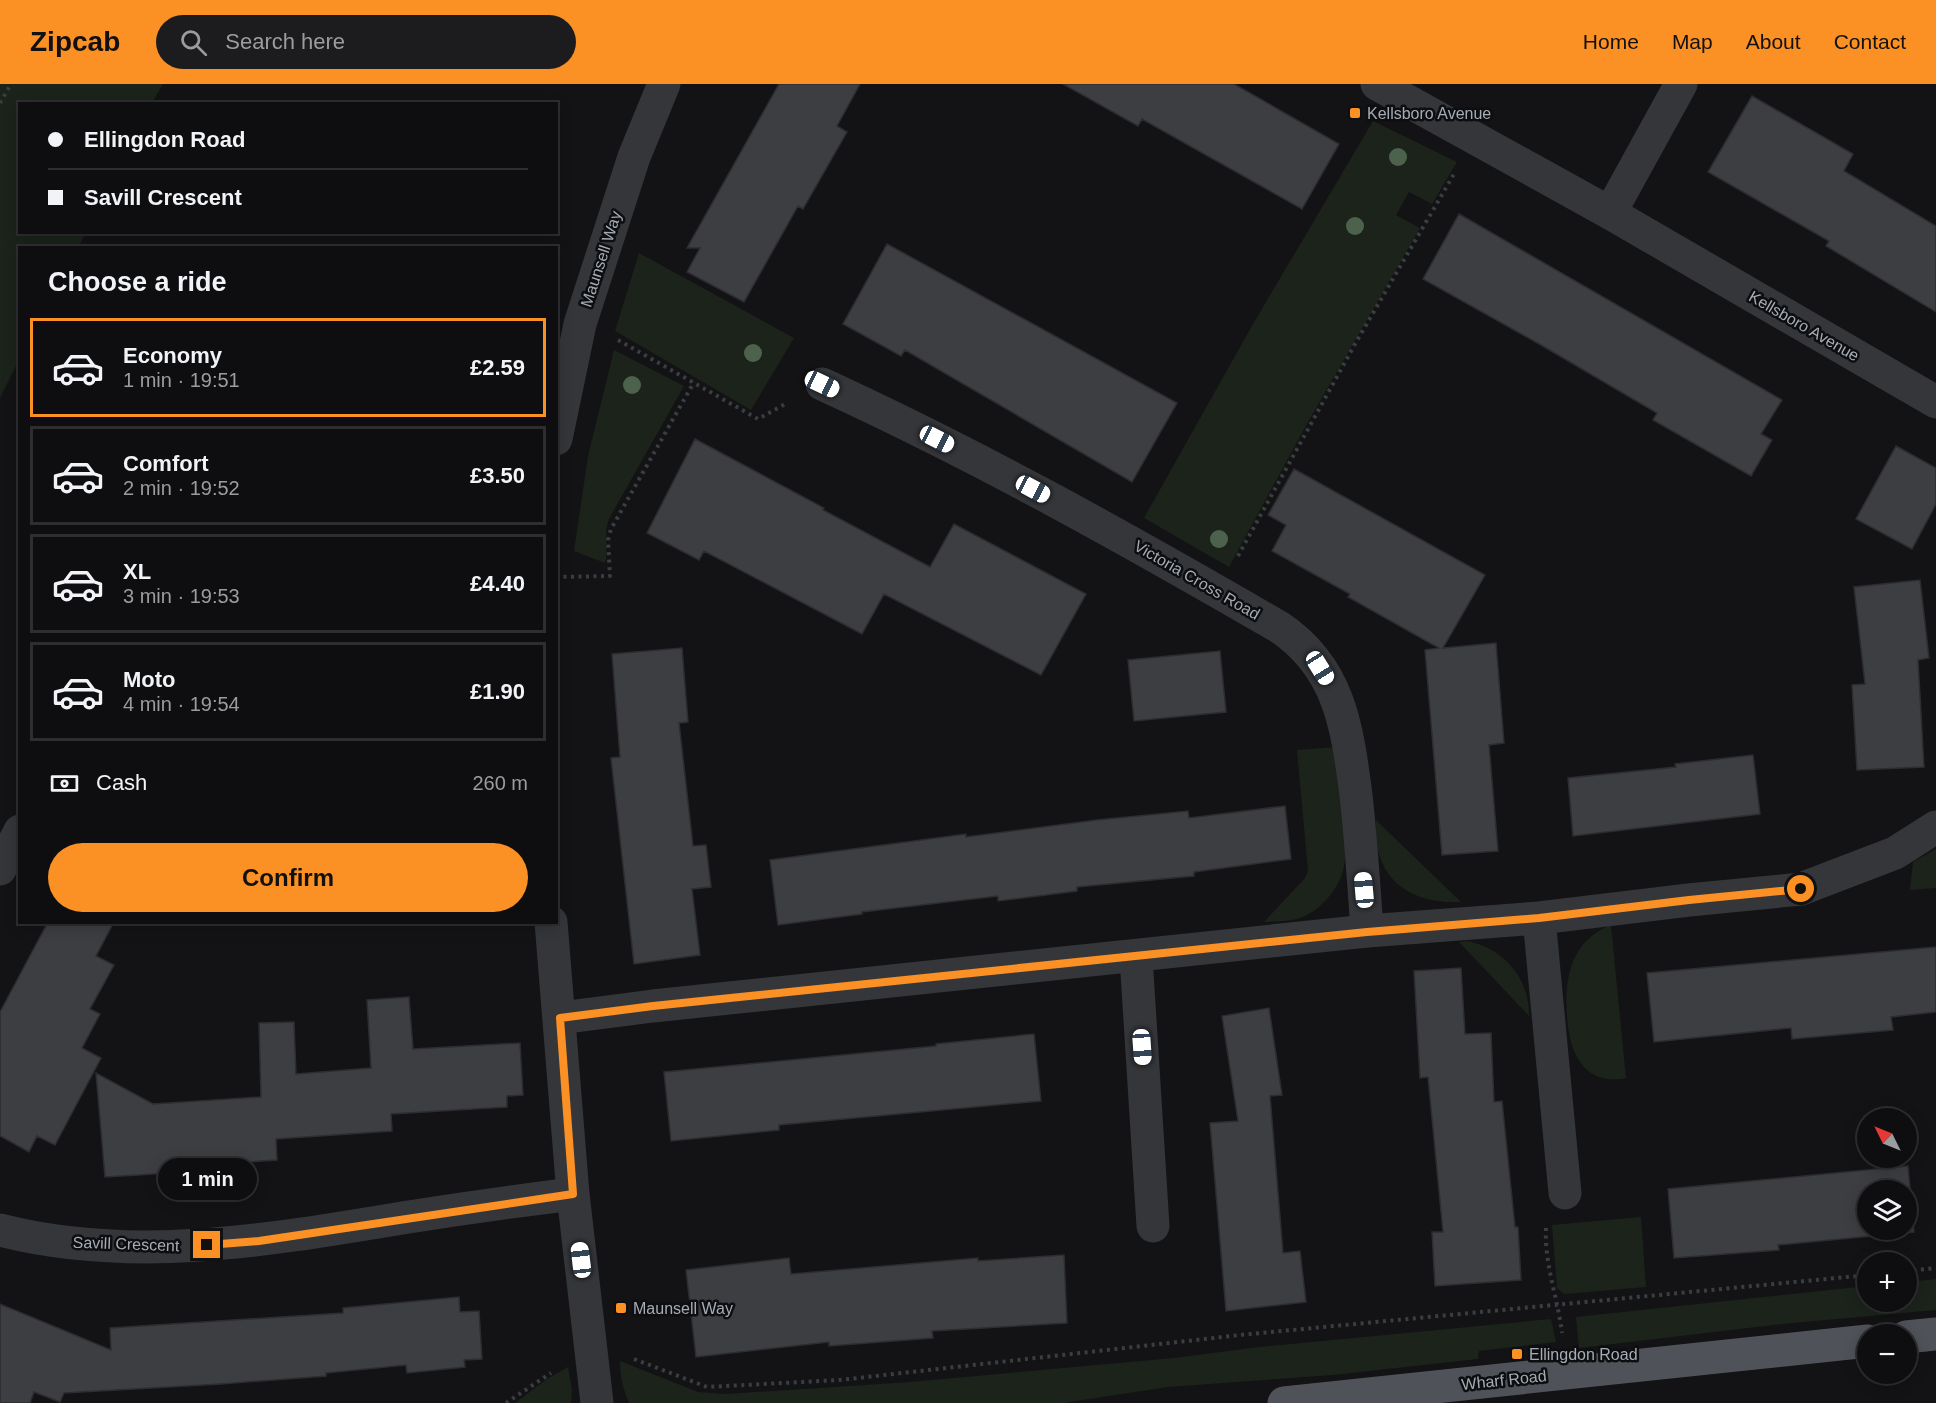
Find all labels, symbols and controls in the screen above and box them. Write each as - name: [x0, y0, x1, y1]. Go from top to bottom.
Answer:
- search box: [156, 15, 576, 69]
- text: Zipcab: [30, 26, 120, 57]
- icon: search: [177, 26, 210, 59]
- text: Search here: [225, 29, 345, 54]
- text: Home: [1583, 30, 1639, 53]
- text: Map: [1672, 30, 1713, 53]
- text: About: [1746, 30, 1801, 53]
- text: Contact: [1834, 30, 1906, 53]
- place label: Kellsboro Avenue: [1367, 105, 1491, 122]
- marker: Kellsboro Avenue: [1348, 106, 1362, 120]
- text: Ellingdon Road: [84, 127, 245, 152]
- text: Savill Crescent: [84, 185, 242, 210]
- street label: Maunsell Way: [577, 209, 625, 309]
- text: Choose a ride: [48, 267, 227, 297]
- street label: Kellsboro Avenue: [1746, 288, 1862, 364]
- icon: car: [51, 341, 105, 395]
- text: Economy: [123, 343, 222, 368]
- text: £2.59: [470, 355, 525, 380]
- car: [802, 368, 842, 400]
- text: 1 min · 19:51: [123, 369, 240, 391]
- car: [917, 423, 957, 455]
- icon: car: [51, 449, 105, 503]
- text: Comfort: [123, 451, 209, 476]
- text: £3.50: [470, 463, 525, 488]
- car: [1013, 473, 1053, 505]
- text: 2 min · 19:52: [123, 477, 240, 499]
- street label: Victoria Cross Road: [1131, 537, 1263, 623]
- icon: car: [51, 557, 105, 611]
- text: XL: [123, 559, 151, 584]
- text: £4.40: [470, 571, 525, 596]
- text: 3 min · 19:53: [123, 585, 240, 607]
- car: [1303, 648, 1337, 688]
- icon: car: [51, 665, 105, 719]
- text: Moto: [123, 667, 176, 692]
- text: £1.90: [470, 679, 525, 704]
- text: 4 min · 19:54: [123, 693, 240, 715]
- icon: cash: [48, 767, 81, 800]
- text: Cash: [96, 770, 147, 795]
- text: 260 m: [472, 772, 528, 794]
- button: Confirm: [48, 843, 528, 912]
- car: [1353, 871, 1375, 909]
- route start: [1787, 875, 1814, 902]
- car: [1132, 1028, 1152, 1066]
- north arrow: [1857, 1108, 1917, 1168]
- map controls: [1857, 1108, 1917, 1384]
- callout: 1 min: [158, 1158, 256, 1200]
- text: 1 min: [181, 1168, 234, 1190]
- button: layers: [1857, 1180, 1917, 1240]
- route end: [193, 1231, 220, 1258]
- street label: Savill Crescent: [72, 1234, 180, 1254]
- car: [570, 1241, 592, 1279]
- button: +: [1857, 1252, 1917, 1312]
- place label: Maunsell Way: [633, 1300, 733, 1317]
- marker: Maunsell Way: [614, 1301, 628, 1315]
- button: −: [1857, 1324, 1917, 1384]
- place label: Ellingdon Road: [1529, 1346, 1638, 1363]
- marker: Ellingdon Road: [1510, 1347, 1524, 1361]
- street label: Wharf Road: [1461, 1367, 1547, 1393]

